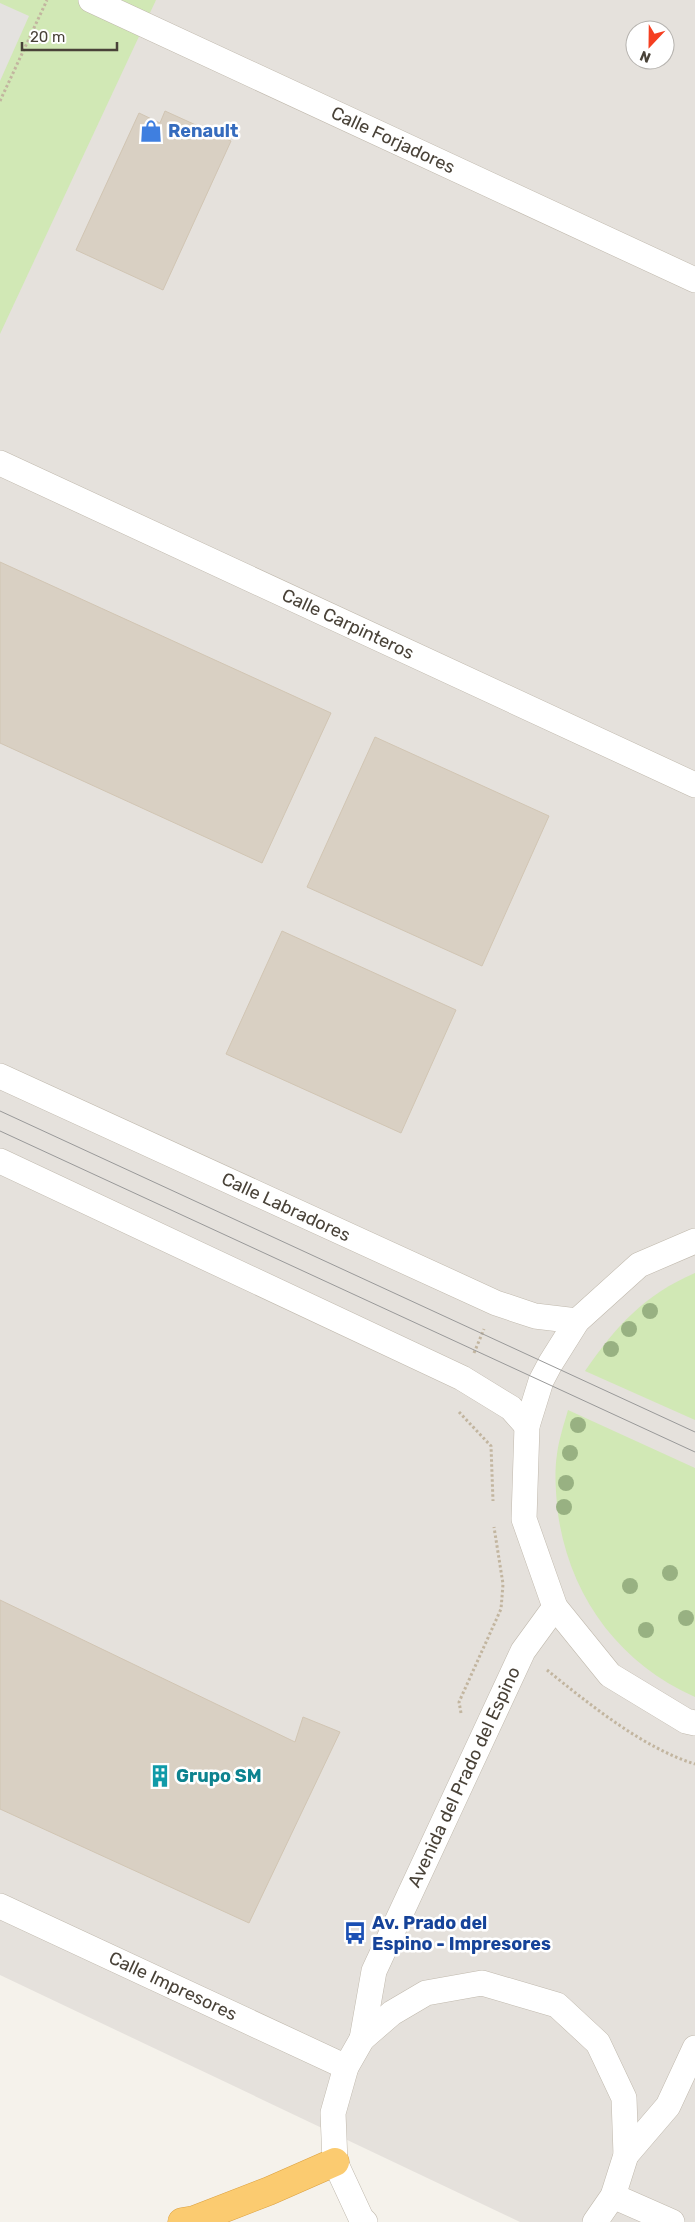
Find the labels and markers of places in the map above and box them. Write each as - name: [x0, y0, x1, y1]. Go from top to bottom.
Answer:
- shop icon: Renault: [138, 118, 164, 144]
- place label: Renault: [168, 120, 238, 142]
- building icon: Grupo SM: [147, 1763, 173, 1789]
- place label: Grupo SM: [176, 1765, 262, 1787]
- place label: Av. Prado del Espino - Impresores: [372, 1912, 551, 1955]
- bus stop icon: Av. Prado del Espino - Impresores: [342, 1920, 368, 1946]

